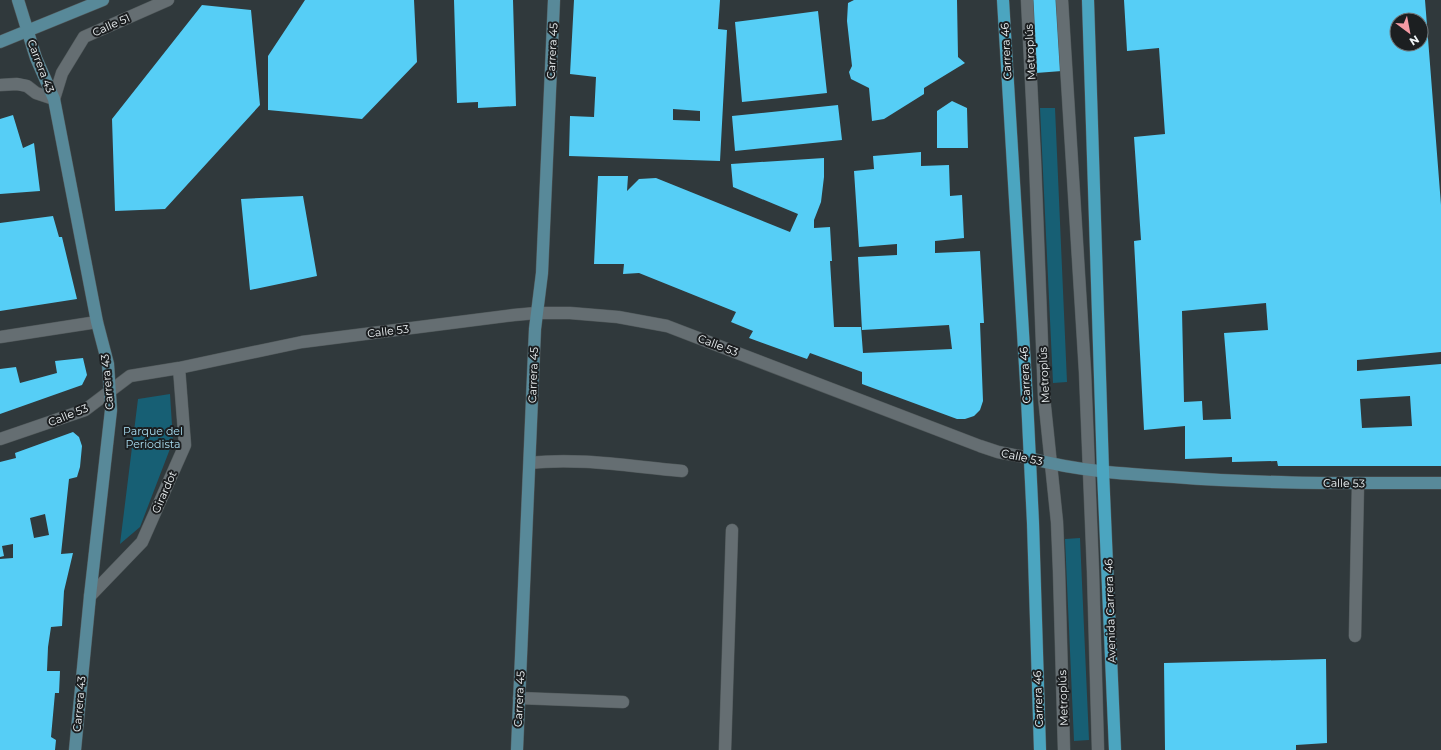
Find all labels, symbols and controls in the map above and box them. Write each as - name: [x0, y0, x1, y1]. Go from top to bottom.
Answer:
- street label: Calle 51: [90, 10, 132, 40]
- north arrow: [1389, 12, 1429, 52]
- street label: Carrera 46: [998, 22, 1014, 80]
- street label: Carrera 45: [544, 23, 560, 79]
- street label: Metroplús: [1022, 23, 1038, 80]
- text: N: [1407, 32, 1422, 49]
- street label: Carrera 43: [24, 37, 58, 95]
- street label: Calle 53: [366, 321, 410, 341]
- street label: Calle 53: [696, 331, 740, 359]
- street label: Carrera 46: [1017, 346, 1033, 404]
- street label: Metroplús: [1036, 346, 1052, 403]
- street label: Carrera 45: [525, 347, 541, 403]
- street label: Carrera 43: [98, 353, 116, 411]
- street label: Calle 53: [46, 401, 90, 429]
- park label: Parque del Periodista: [123, 424, 183, 451]
- street label: Calle 53: [1000, 446, 1044, 468]
- street label: Girardot: [148, 468, 180, 515]
- street label: Calle 53: [1323, 476, 1365, 490]
- street label: Avenida Carrera 46: [1101, 558, 1119, 663]
- street label: Metroplús: [1055, 669, 1071, 726]
- street label: Carrera 46: [1030, 670, 1046, 728]
- street label: Carrera 45: [511, 671, 527, 727]
- street label: Carrera 43: [70, 675, 88, 733]

